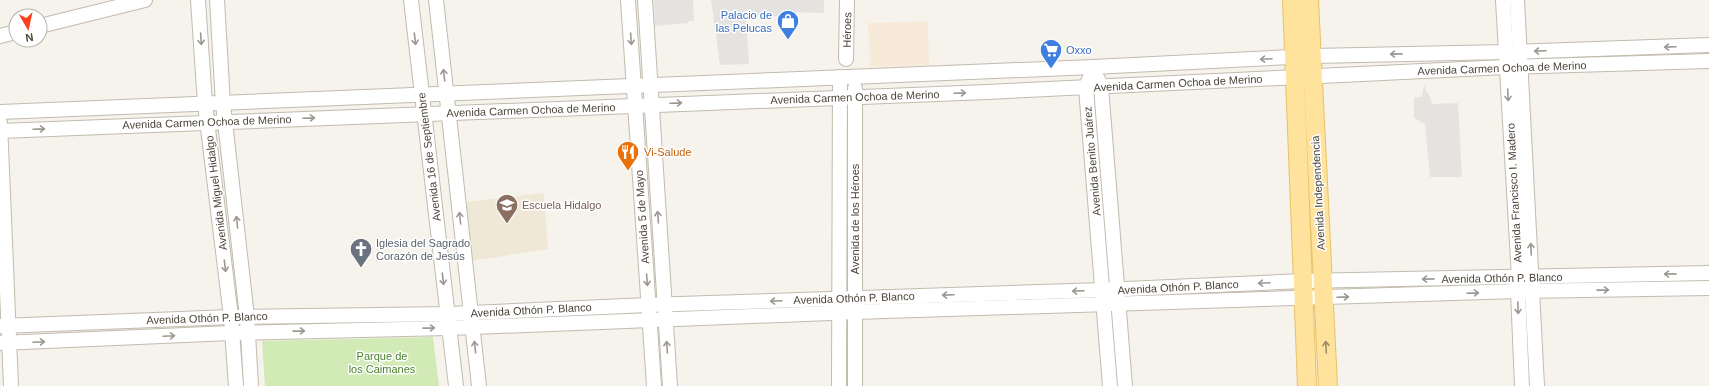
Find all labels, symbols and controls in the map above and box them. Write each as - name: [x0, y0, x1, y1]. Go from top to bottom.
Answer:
- north arrow: [8, 8, 48, 48]
- shop icon: Palacio de las Pelucas: [775, 8, 801, 41]
- place label: Palacio de las Pelucas: [716, 9, 772, 34]
- street label: Héroes: [841, 12, 853, 48]
- text: N: [25, 31, 34, 44]
- one-way arrow: [197, 32, 204, 45]
- one-way arrow: [411, 32, 419, 45]
- one-way arrow: [628, 32, 635, 45]
- supermarket icon: Oxxo: [1038, 37, 1064, 70]
- one-way arrow: [1664, 43, 1677, 51]
- place label: Oxxo: [1066, 44, 1092, 56]
- one-way arrow: [1534, 47, 1547, 55]
- one-way arrow: [1390, 50, 1403, 58]
- one-way arrow: [1260, 55, 1273, 63]
- street label: Avenida Carmen Ochoa de Merino: [1417, 59, 1587, 77]
- one-way arrow: [441, 69, 448, 82]
- street label: Avenida Carmen Ochoa de Merino: [1093, 73, 1263, 93]
- street label: Avenida Carmen Ochoa de Merino: [770, 88, 940, 106]
- one-way arrow: [1504, 88, 1511, 101]
- one-way arrow: [953, 89, 966, 97]
- street label: Avenida 16 de Septiembre: [415, 92, 443, 222]
- one-way arrow: [669, 99, 682, 107]
- street label: Avenida Carmen Ochoa de Merino: [446, 101, 616, 119]
- street label: Avenida Benito Juárez: [1081, 106, 1103, 216]
- street label: Avenida Carmen Ochoa de Merino: [122, 113, 292, 131]
- one-way arrow: [302, 114, 315, 122]
- street label: Avenida Francisco I. Madero: [1504, 123, 1524, 263]
- one-way arrow: [32, 125, 45, 133]
- street label: Avenida Independencia: [1309, 134, 1327, 251]
- street label: Avenida Miguel Hidalgo: [203, 135, 229, 251]
- restaurant icon: Vi-Salude: [615, 139, 641, 172]
- place label: Vi-Salude: [644, 146, 692, 158]
- street label: Avenida de los Héroes: [849, 163, 861, 274]
- street label: Avenida 5 de Mayo: [633, 170, 651, 264]
- school or university icon: Escuela Hidalgo: [494, 192, 520, 225]
- place label: Escuela Hidalgo: [522, 199, 602, 211]
- one-way arrow: [655, 211, 662, 224]
- one-way arrow: [457, 212, 464, 225]
- one-way arrow: [233, 216, 240, 229]
- church icon: Iglesia del Sagrado Corazón de Jesús: [348, 236, 374, 269]
- place label: Iglesia del Sagrado Corazón de Jesús: [376, 237, 470, 262]
- one-way arrow: [1527, 243, 1534, 256]
- one-way arrow: [221, 259, 228, 272]
- one-way arrow: [1664, 270, 1677, 278]
- street label: Avenida Othón P. Blanco: [1441, 271, 1563, 285]
- one-way arrow: [440, 272, 447, 285]
- one-way arrow: [643, 273, 650, 286]
- one-way arrow: [1422, 276, 1435, 283]
- street label: Avenida Othón P. Blanco: [1117, 278, 1239, 296]
- one-way arrow: [1258, 279, 1271, 287]
- one-way arrow: [1072, 287, 1085, 295]
- one-way arrow: [1596, 287, 1609, 294]
- one-way arrow: [1466, 289, 1479, 296]
- street label: Avenida Othón P. Blanco: [793, 290, 915, 306]
- one-way arrow: [942, 291, 955, 299]
- one-way arrow: [1336, 293, 1349, 301]
- one-way arrow: [770, 297, 783, 305]
- street label: Avenida Othón P. Blanco: [470, 301, 592, 319]
- one-way arrow: [1515, 301, 1522, 314]
- street label: Avenida Othón P. Blanco: [146, 310, 268, 326]
- one-way arrow: [422, 324, 435, 332]
- one-way arrow: [292, 327, 305, 335]
- one-way arrow: [162, 332, 175, 340]
- one-way arrow: [32, 338, 45, 345]
- one-way arrow: [471, 341, 478, 354]
- one-way arrow: [663, 341, 670, 354]
- one-way arrow: [1322, 341, 1329, 354]
- park label: Parque de los Caimanes: [349, 350, 416, 375]

